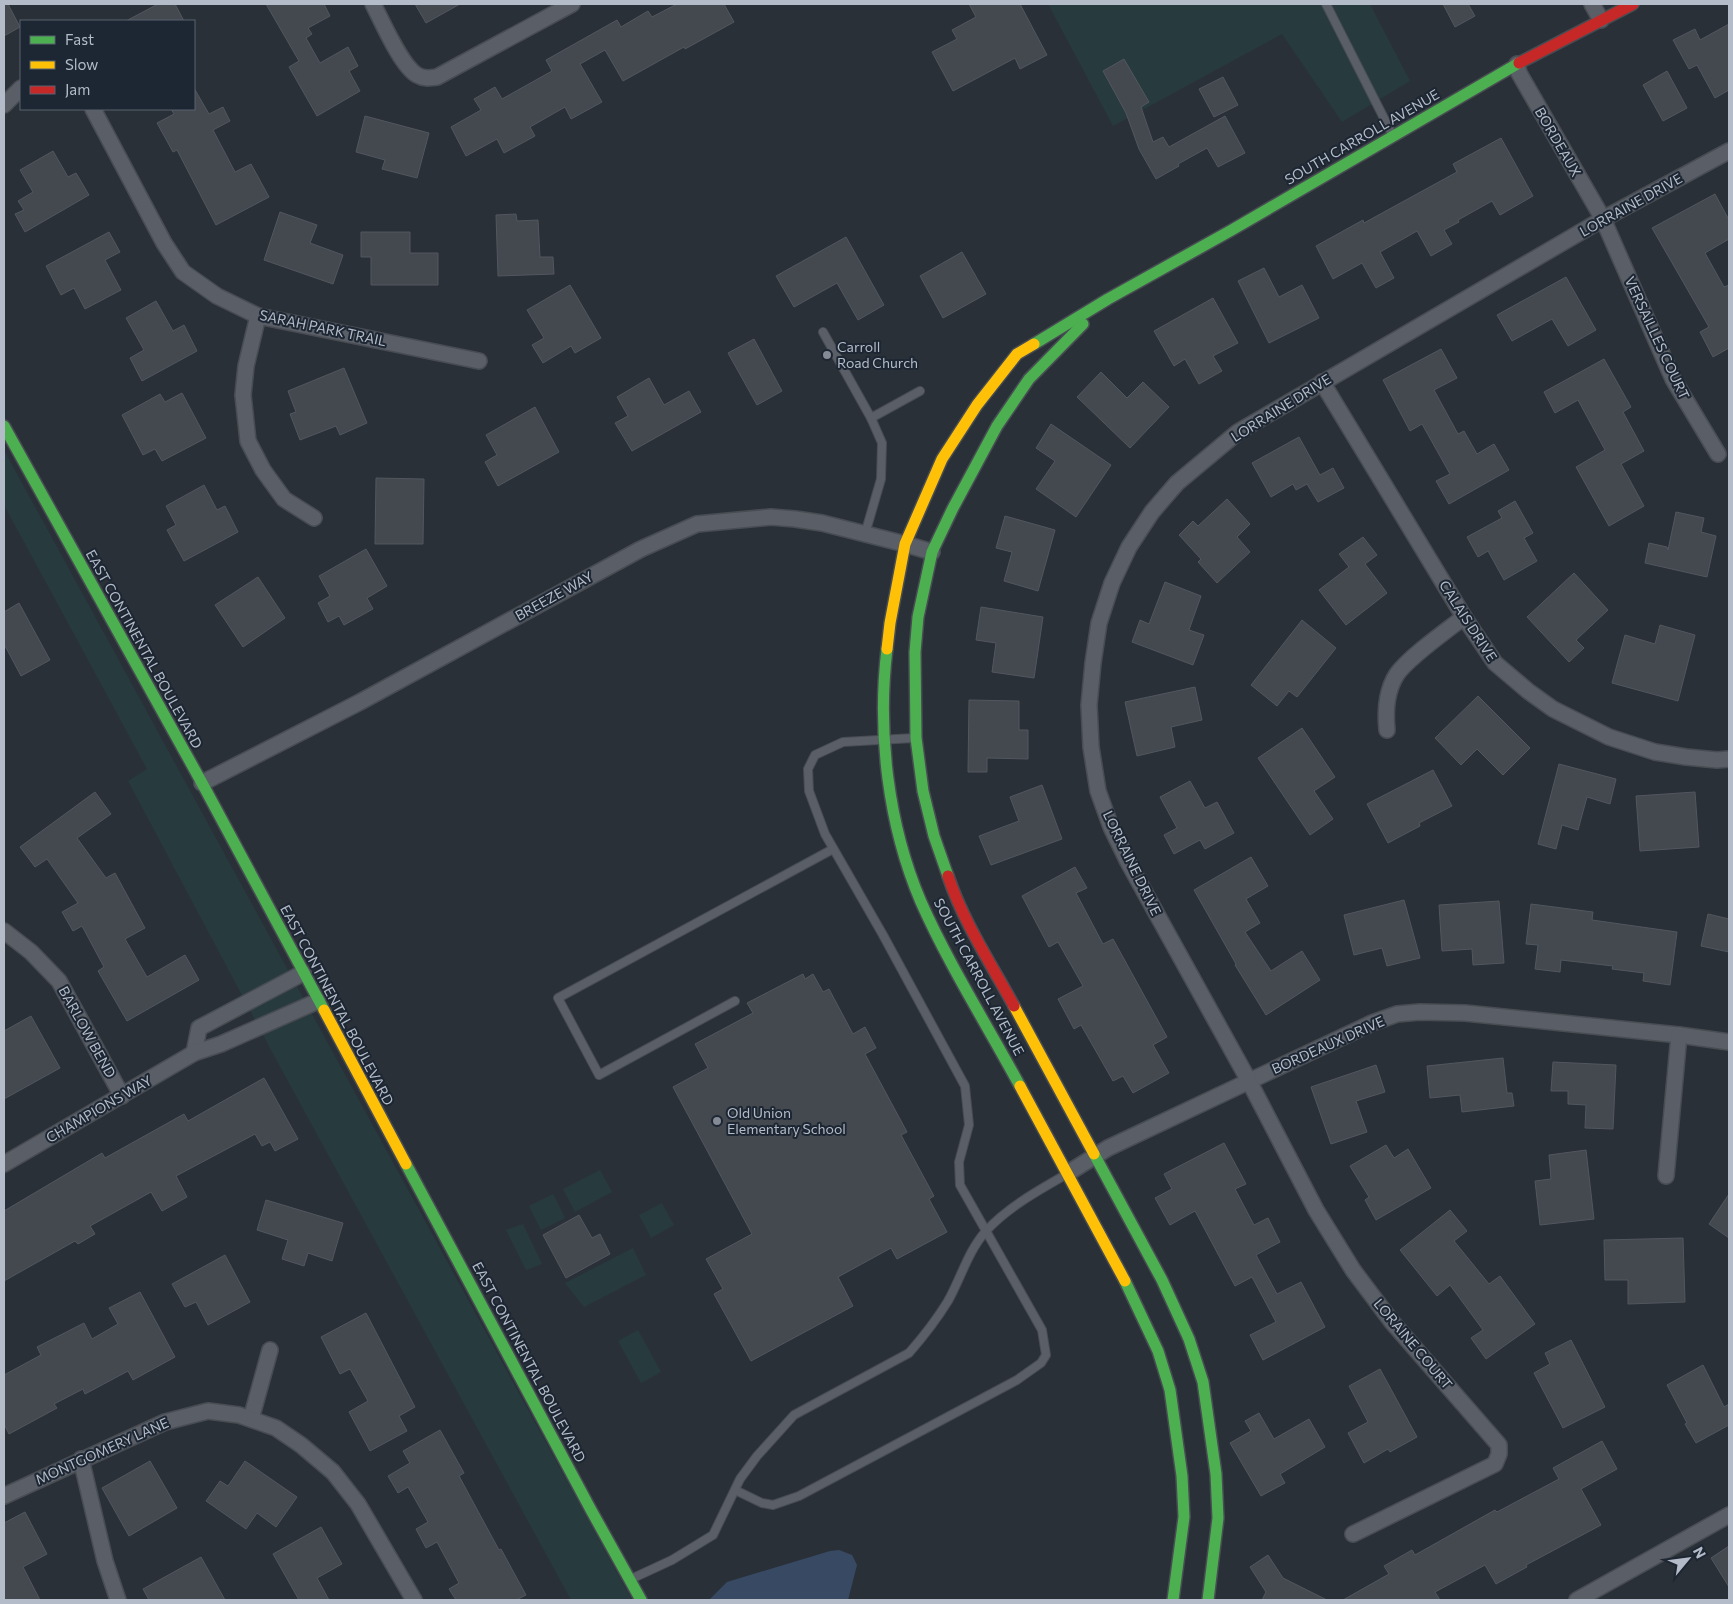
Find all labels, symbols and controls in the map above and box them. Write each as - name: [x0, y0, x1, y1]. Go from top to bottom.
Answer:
- legend: [20, 20, 195, 110]
- text: Fast: [65, 30, 94, 48]
- text: Slow: [65, 55, 98, 73]
- text: Jam: [65, 80, 90, 98]
- street label: SOUTH CARROLL AVENUE: [1281, 85, 1442, 188]
- street label: BORDEAUX: [1532, 104, 1585, 180]
- street label: LORRAINE DRIVE: [1577, 169, 1685, 240]
- street label: VERSAILLES COURT: [1622, 274, 1693, 402]
- street label: SARAH PARK TRAIL: [258, 306, 388, 349]
- place label: Carroll Road Church: [837, 338, 918, 371]
- marker: Carroll Road Church: [821, 349, 833, 361]
- street label: LORRAINE DRIVE: [1228, 370, 1334, 445]
- street label: EAST CONTINENTAL BOULEVARD: [83, 546, 206, 751]
- street label: BREEZE WAY: [512, 567, 596, 624]
- street label: CALAIS DRIVE: [1436, 577, 1501, 664]
- street label: LORRAINE DRIVE: [1100, 808, 1165, 918]
- street label: SOUTH CARROLL AVENUE: [931, 895, 1028, 1058]
- street label: EAST CONTINENTAL BOULEVARD: [277, 902, 398, 1108]
- street label: BARLOW BEND: [55, 983, 120, 1081]
- street label: BORDEAUX DRIVE: [1269, 1012, 1387, 1077]
- street label: CHAMPIONS WAY: [43, 1071, 155, 1146]
- place label: Old Union Elementary School: [727, 1104, 846, 1137]
- marker: Old Union Elementary School: [711, 1115, 723, 1127]
- street label: EAST CONTINENTAL BOULEVARD: [469, 1259, 590, 1465]
- street label: LORAINE COURT: [1371, 1295, 1456, 1392]
- street label: MONTGOMERY LANE: [32, 1413, 171, 1488]
- north arrow: [1663, 1534, 1713, 1584]
- text: N: [1690, 1544, 1710, 1561]

